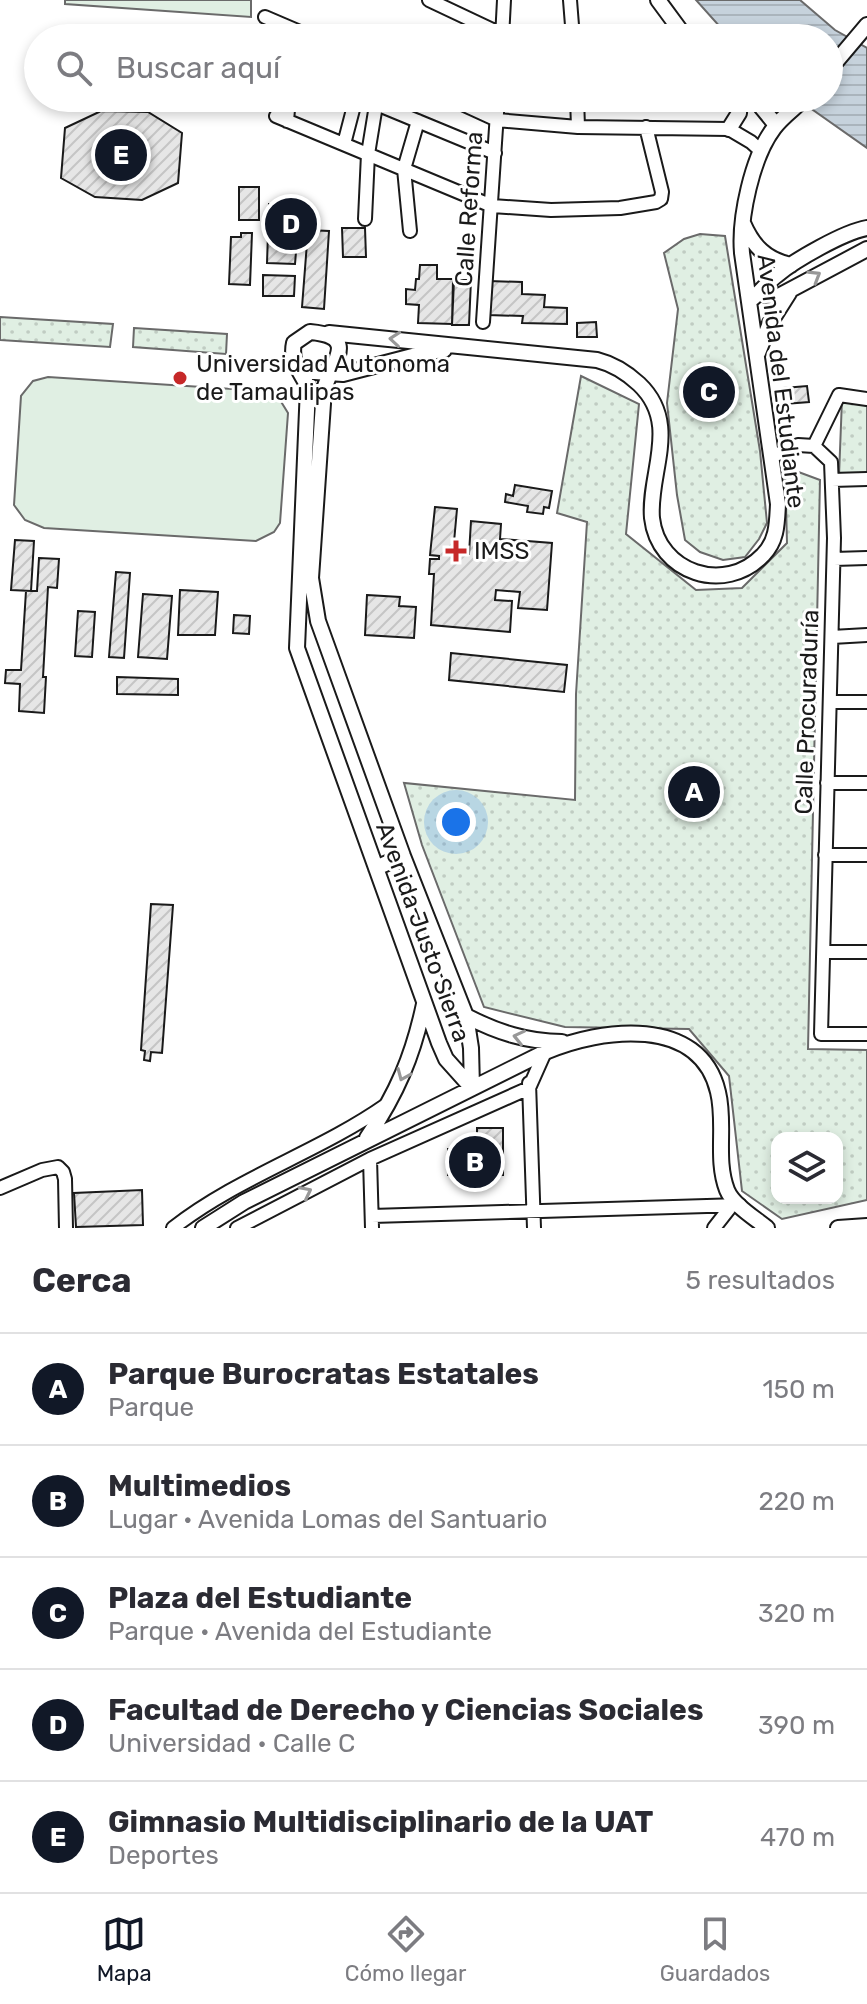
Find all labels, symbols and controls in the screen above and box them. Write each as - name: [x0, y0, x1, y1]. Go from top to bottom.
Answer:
- search box: [24, 24, 843, 112]
- icon: search: [52, 46, 96, 90]
- text: Buscar aquí: [116, 50, 280, 86]
- pin: E: [95, 125, 147, 185]
- street label: Calle Reforma: [450, 130, 488, 288]
- pin: D: [265, 194, 317, 254]
- street label: Avenida del Estudiante: [752, 252, 810, 510]
- one-way arrow: [806, 270, 821, 286]
- one-way arrow: [388, 331, 401, 348]
- place label: Universidad Autonoma de Tamaulipas: [196, 350, 450, 406]
- pin: C: [683, 362, 735, 422]
- marker: Universidad Autonoma de Tamaulipas: [171, 369, 189, 387]
- place label: IMSS: [474, 537, 529, 565]
- marker: IMSS: [445, 540, 467, 562]
- street label: Calle Procuraduría: [789, 609, 825, 815]
- pin: A: [668, 762, 720, 822]
- your location: [436, 802, 476, 842]
- street label: Avenida Justo Sierra: [370, 818, 476, 1046]
- one-way arrow: [512, 1029, 526, 1046]
- one-way arrow: [397, 1067, 413, 1081]
- pin: B: [449, 1132, 501, 1192]
- map controls: [771, 1132, 843, 1204]
- button: layers: [771, 1132, 843, 1204]
- one-way arrow: [298, 1187, 313, 1202]
- text: Cerca: [32, 1260, 131, 1301]
- text: 5 resultados: [686, 1265, 835, 1296]
- text: Parque Burocratas Estatales: [108, 1356, 539, 1392]
- text: A: [49, 1374, 67, 1405]
- text: 150 m: [762, 1374, 835, 1405]
- text: Parque: [108, 1392, 194, 1423]
- text: Multimedios: [108, 1468, 291, 1504]
- text: B: [49, 1486, 67, 1517]
- text: 220 m: [758, 1486, 835, 1517]
- text: Lugar · Avenida Lomas del Santuario: [108, 1504, 547, 1535]
- text: Plaza del Estudiante: [108, 1580, 412, 1616]
- text: C: [49, 1598, 67, 1629]
- text: 320 m: [758, 1598, 835, 1629]
- text: Parque · Avenida del Estudiante: [108, 1616, 492, 1647]
- text: Facultad de Derecho y Ciencias Sociales: [108, 1692, 704, 1728]
- text: D: [49, 1710, 67, 1741]
- text: 390 m: [758, 1710, 835, 1741]
- text: Universidad · Calle C: [108, 1728, 355, 1759]
- text: Gimnasio Multidisciplinario de la UAT: [108, 1804, 653, 1840]
- text: E: [50, 1822, 66, 1853]
- text: 470 m: [760, 1822, 835, 1853]
- text: Deportes: [108, 1840, 219, 1871]
- tab: Mapa: [97, 1912, 152, 1987]
- tab: Cómo llegar: [345, 1912, 466, 1987]
- tab: Guardados: [660, 1912, 770, 1987]

